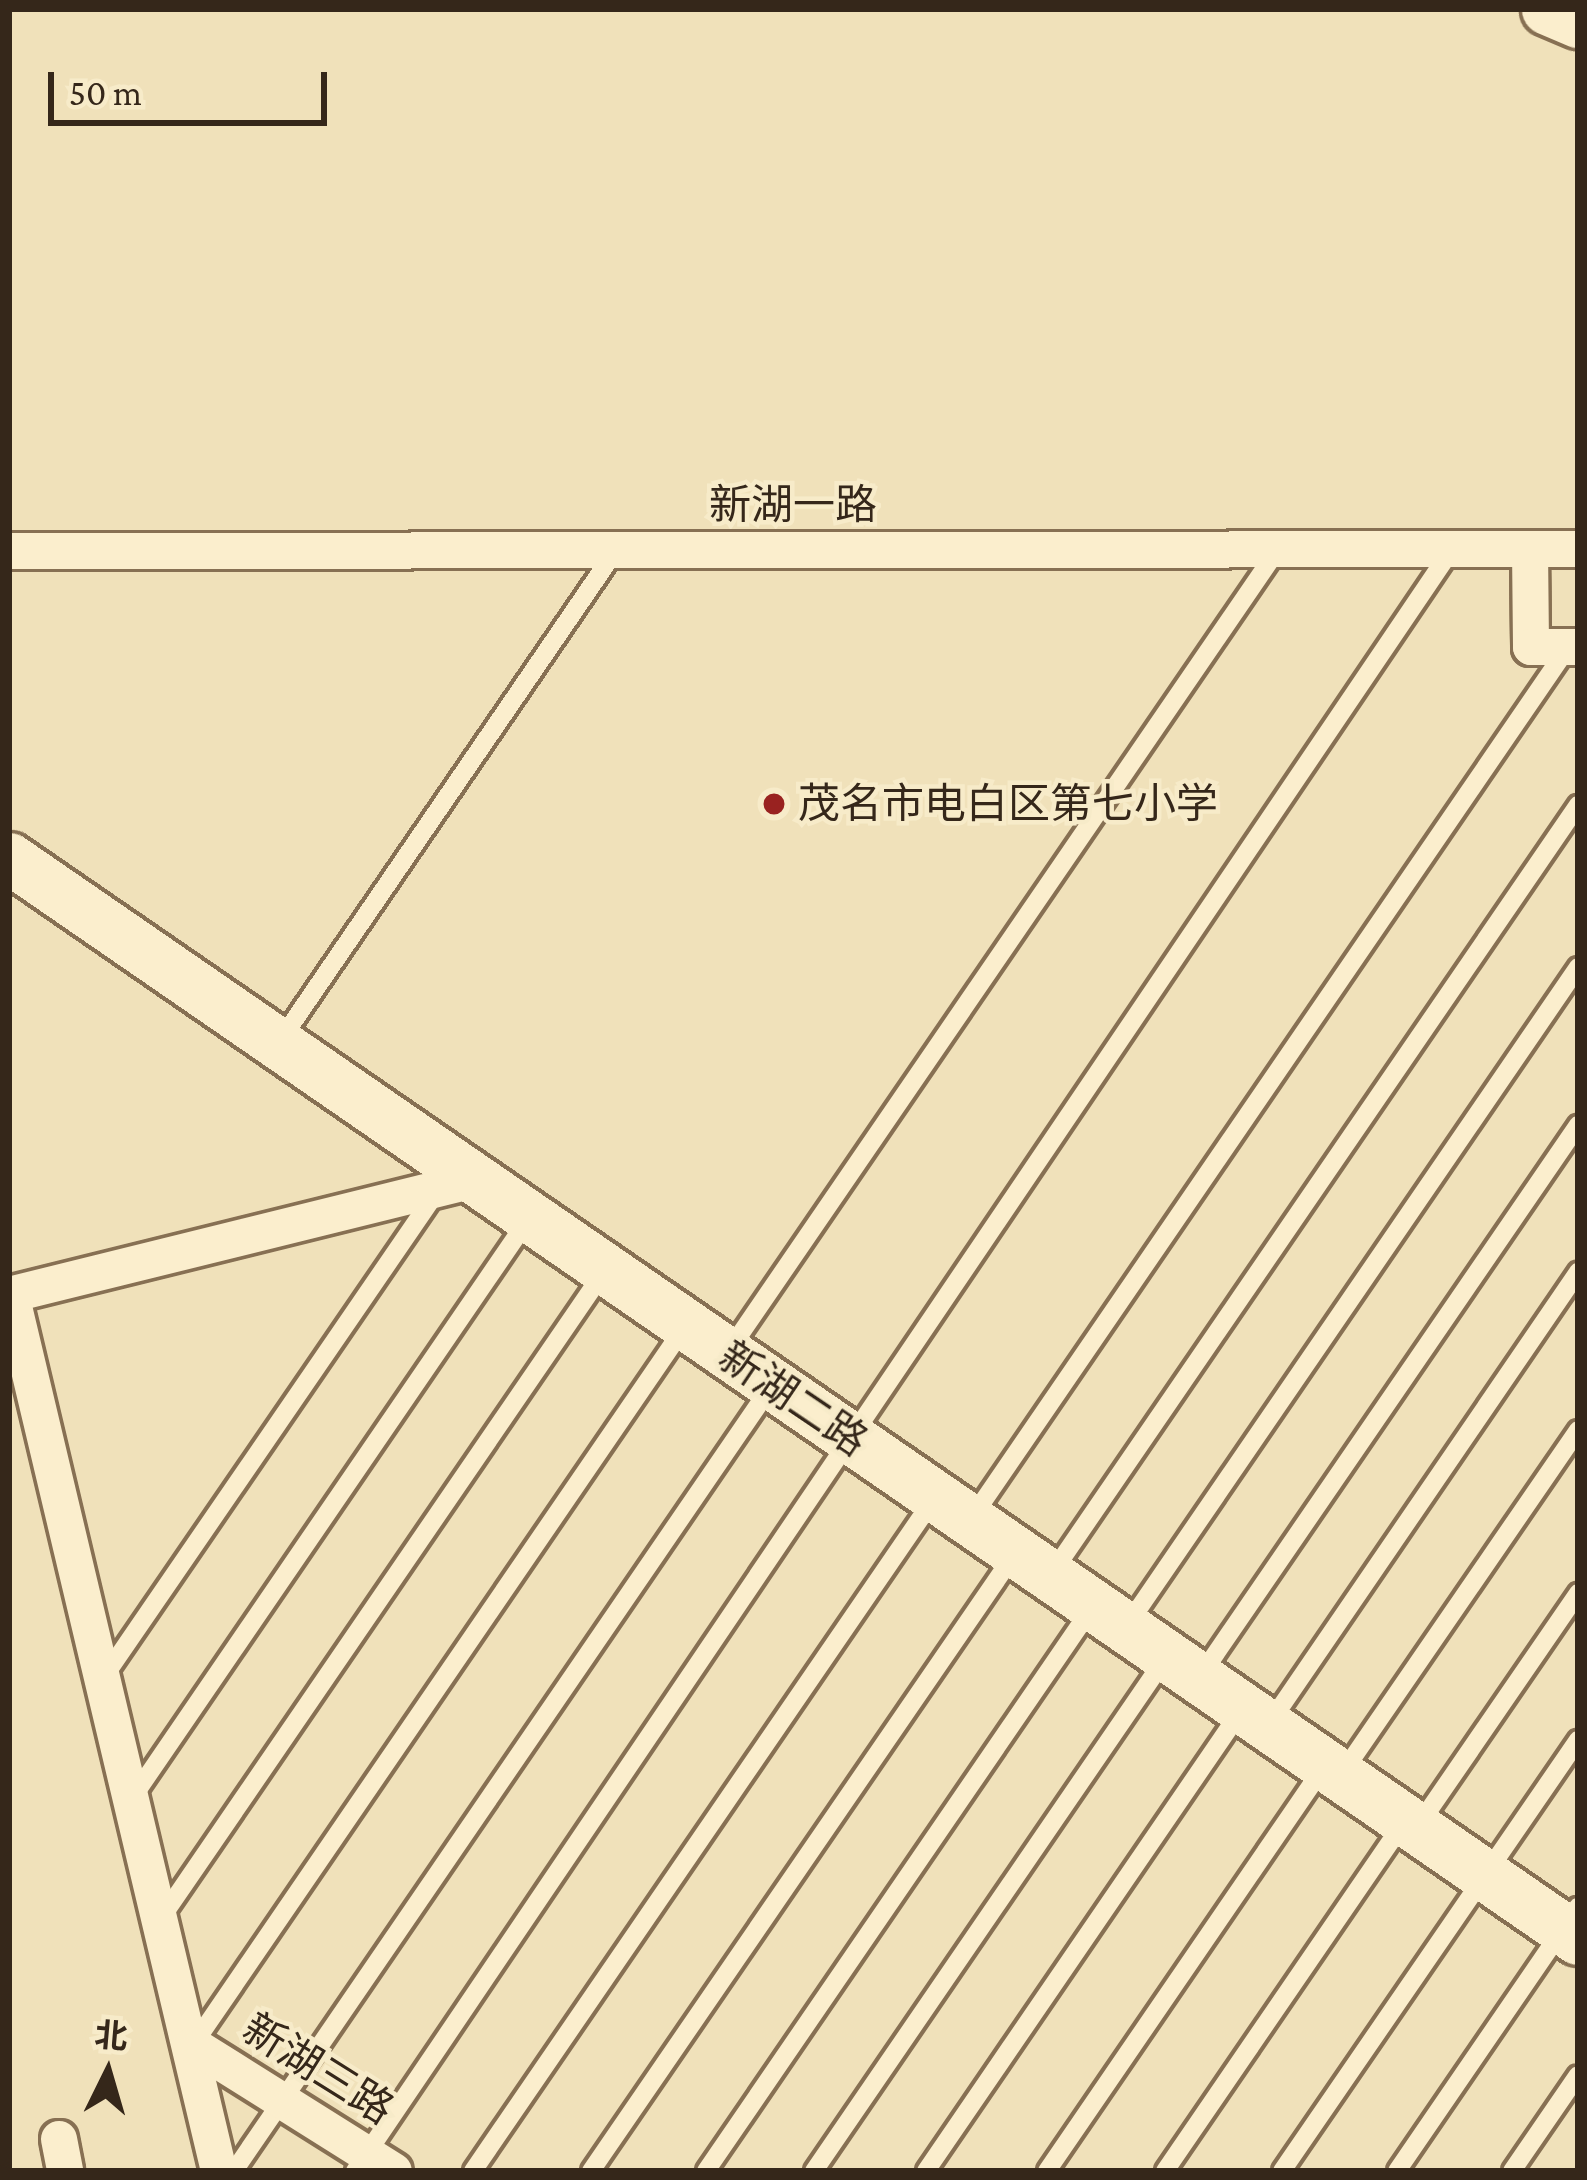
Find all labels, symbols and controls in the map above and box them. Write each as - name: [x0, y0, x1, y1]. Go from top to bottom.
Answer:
- scale bar: [54, 48, 333, 122]
- text: 50 m: [69, 73, 142, 113]
- street label: 新湖一路: [709, 480, 877, 530]
- place label: 茂名市电白区第七小学: [798, 779, 1218, 829]
- marker: 茂名市电白区第七小学: [761, 791, 787, 817]
- street label: 新湖二路: [709, 1331, 877, 1467]
- street label: 新湖三路: [233, 2003, 403, 2135]
- north arrow: [48, 2012, 168, 2132]
- text: 北: [93, 2016, 129, 2056]

